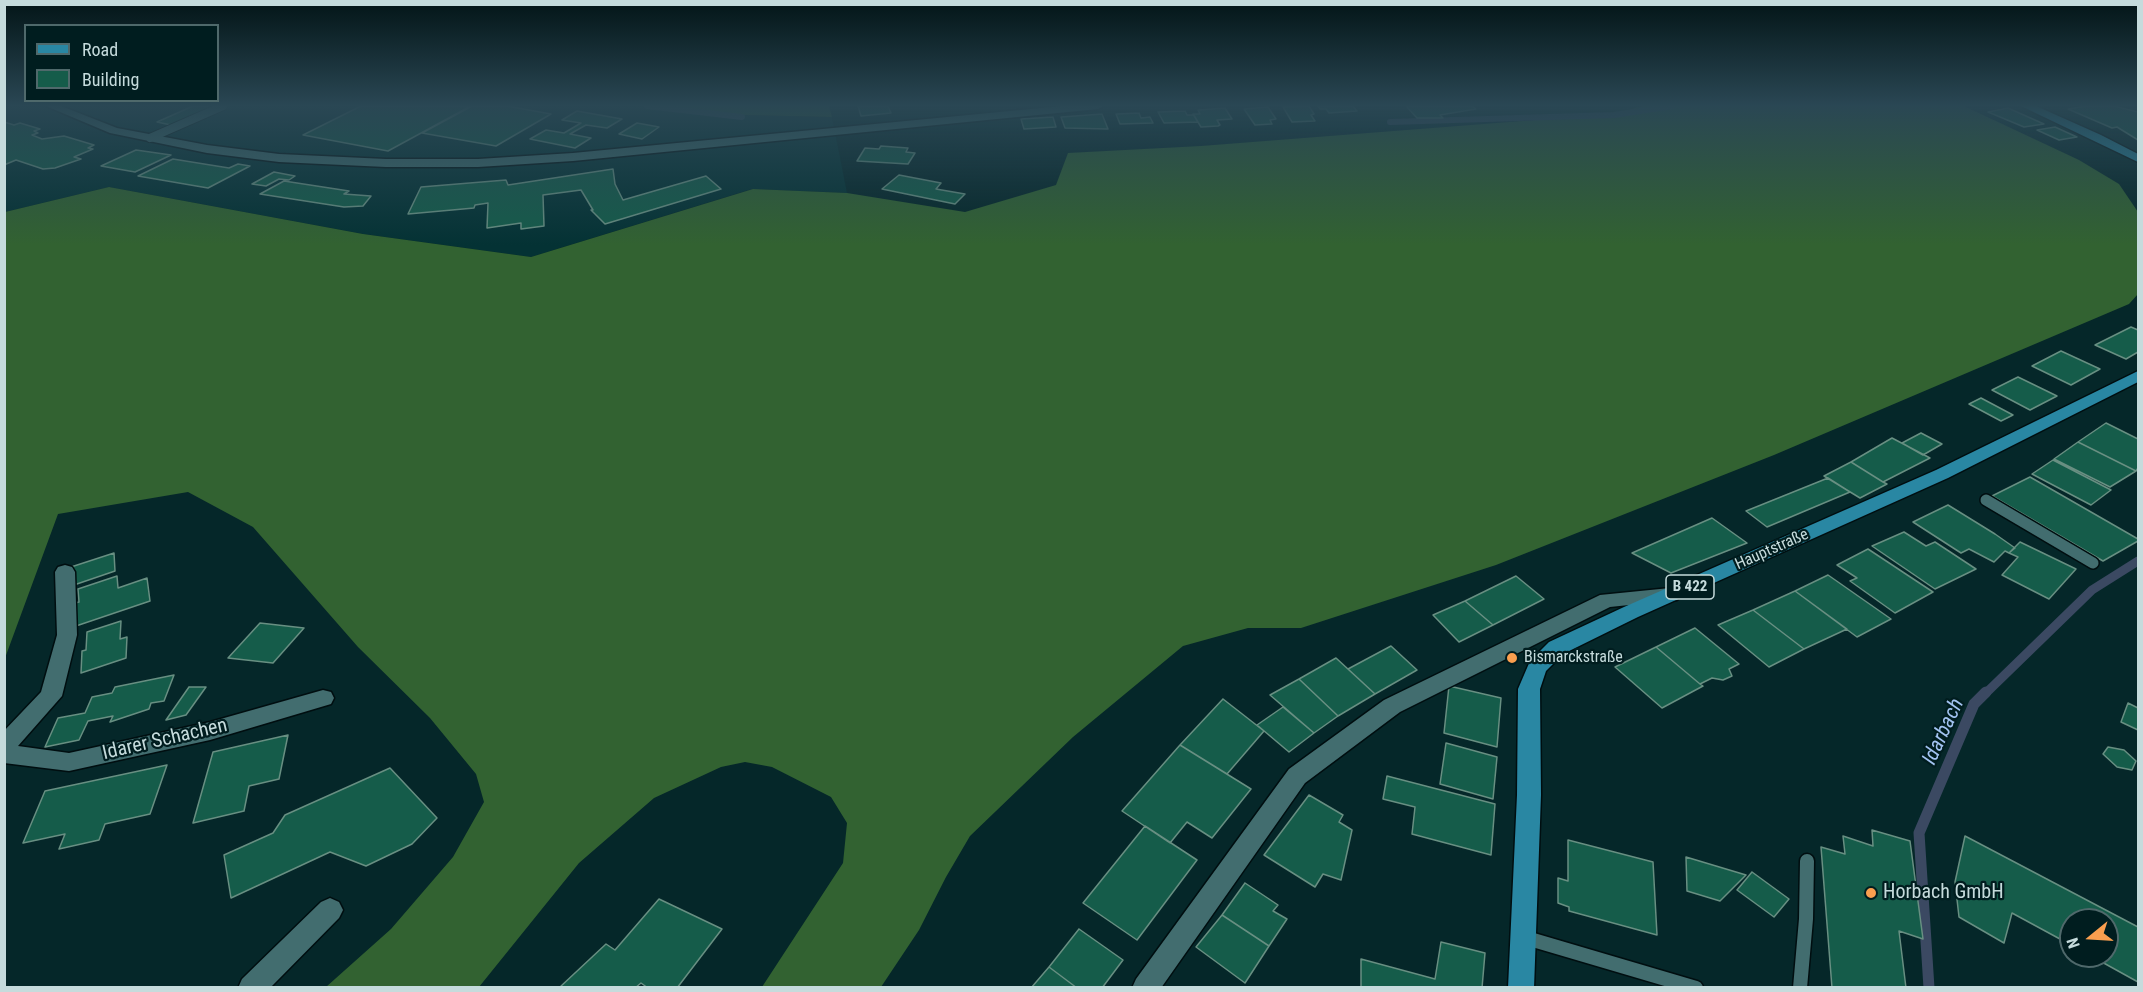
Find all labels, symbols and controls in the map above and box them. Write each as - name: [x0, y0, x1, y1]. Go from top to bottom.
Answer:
- legend: [24, 24, 219, 102]
- text: Road: [82, 39, 118, 60]
- text: Building: [82, 69, 139, 90]
- street label: Hauptstraße: [1732, 525, 1812, 575]
- road number: B 422: [1666, 575, 1714, 599]
- place label: Bismarckstraße: [1524, 648, 1623, 668]
- marker: Bismarckstraße: [1505, 651, 1519, 665]
- water label: Idarbach: [1918, 695, 1970, 769]
- street label: Idarer Schachen: [100, 714, 230, 766]
- place label: Horbach GmbH: [1883, 881, 2004, 905]
- marker: Horbach GmbH: [1864, 886, 1878, 900]
- north arrow: [2059, 908, 2119, 968]
- text: N: [2063, 936, 2084, 951]

